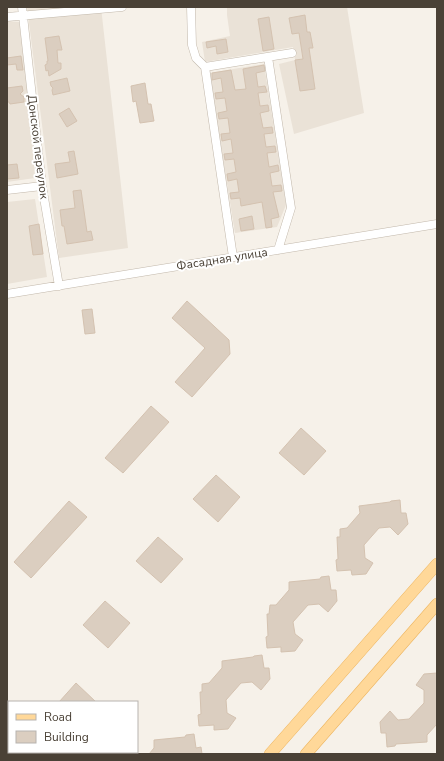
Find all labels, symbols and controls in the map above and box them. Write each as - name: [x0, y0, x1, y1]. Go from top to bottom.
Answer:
- street label: Донской переулок: [24, 94, 52, 201]
- street label: Фасадная улица: [175, 244, 269, 274]
- legend: [8, 701, 138, 753]
- text: Road: [44, 709, 72, 725]
- text: Building: [44, 729, 89, 745]

